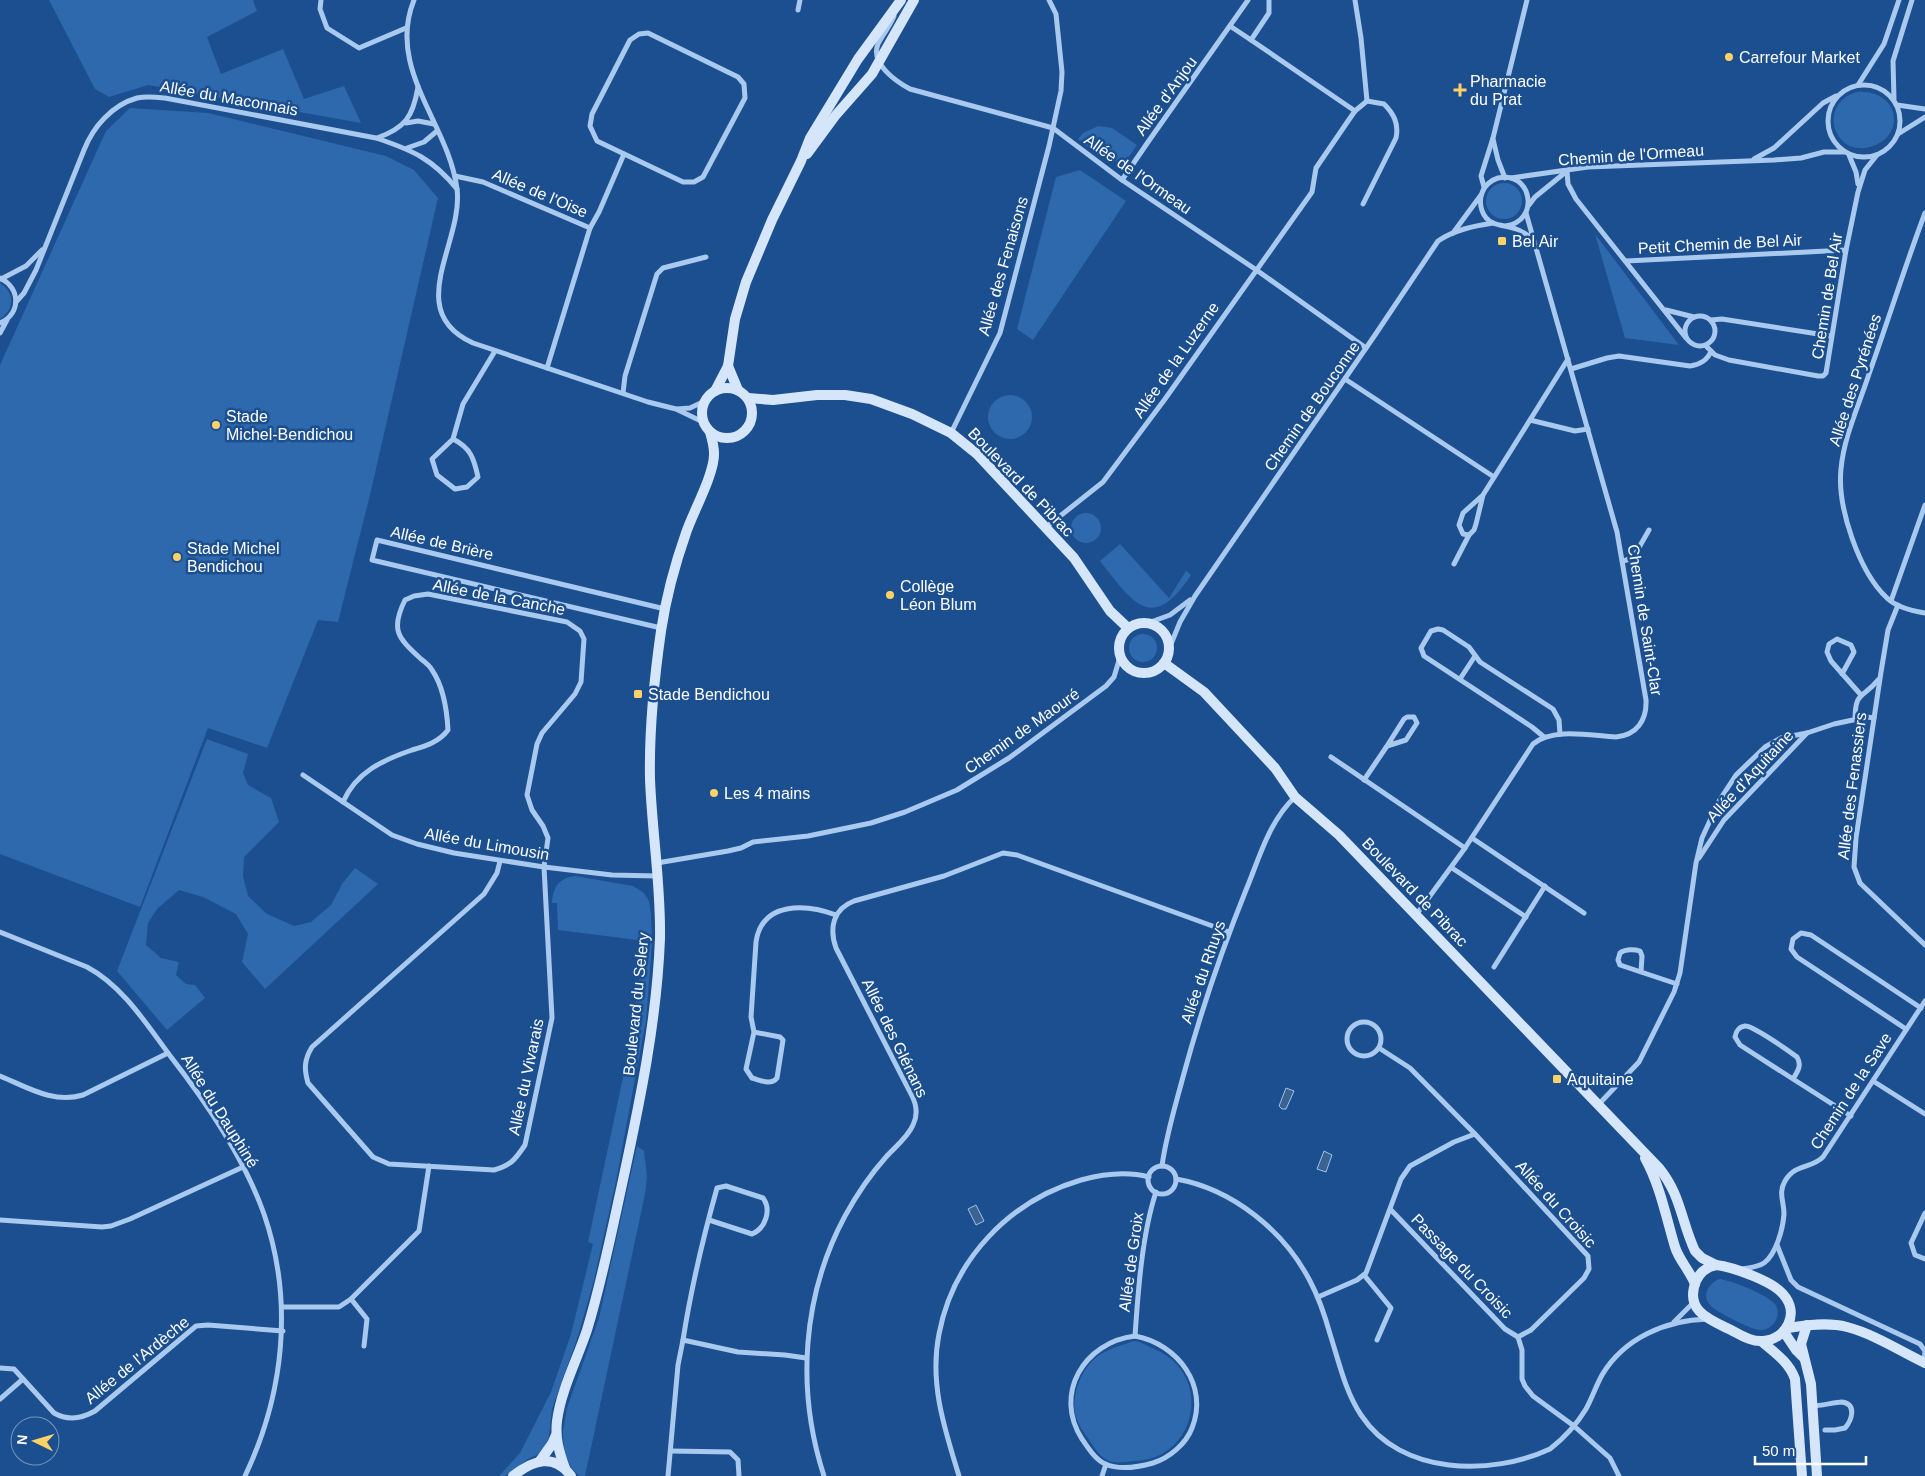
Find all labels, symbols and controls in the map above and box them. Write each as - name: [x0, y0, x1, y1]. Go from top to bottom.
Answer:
- place label: Carrefour Market: [1739, 49, 1860, 66]
- marker: Carrefour Market: [1723, 51, 1735, 63]
- street label: Allée d'Anjou: [1132, 53, 1200, 139]
- place label: Pharmacie du Prat: [1470, 73, 1547, 108]
- street label: Allée du Maconnais: [159, 78, 299, 118]
- marker: Pharmacie du Prat: [1454, 84, 1466, 96]
- street label: Allée de l'Ormeau: [1081, 131, 1195, 217]
- street label: Chemin de l'Ormeau: [1557, 141, 1705, 169]
- street label: Allée de l'Oise: [490, 165, 590, 221]
- street label: Allée des Fenaisons: [975, 194, 1031, 338]
- street label: Petit Chemin de Bel Air: [1637, 231, 1803, 257]
- street label: Chemin de Bel Air: [1809, 231, 1846, 361]
- place label: Bel Air: [1512, 233, 1559, 250]
- marker: Bel Air: [1496, 235, 1508, 247]
- street label: Allée de la Luzerne: [1130, 299, 1222, 421]
- street label: Allée des Pyrénées: [1826, 312, 1884, 448]
- street label: Chemin de Bouconne: [1261, 338, 1363, 474]
- place label: Stade Michel-Bendichou: [226, 408, 353, 443]
- marker: Stade Michel-Bendichou: [210, 419, 222, 431]
- street label: Boulevard de Pibrac: [965, 424, 1077, 540]
- street label: Allée de Brière: [389, 523, 495, 563]
- place label: Stade Michel Bendichou: [187, 540, 280, 575]
- street label: Chemin de Saint-Clar: [1625, 543, 1665, 698]
- marker: Stade Michel Bendichou: [171, 551, 183, 563]
- street label: Allée de la Canche: [431, 576, 567, 618]
- place label: Collège Léon Blum: [900, 578, 977, 613]
- marker: Collège Léon Blum: [884, 589, 896, 601]
- street label: Chemin de Maouré: [961, 685, 1083, 777]
- place label: Stade Bendichou: [648, 686, 770, 703]
- marker: Stade Bendichou: [632, 688, 644, 700]
- street label: Allée des Fenassiers: [1835, 711, 1869, 861]
- street label: Allée d'Aquitaine: [1703, 727, 1797, 825]
- place label: Les 4 mains: [724, 785, 810, 802]
- marker: Les 4 mains: [708, 787, 720, 799]
- street label: Allée du Limousin: [423, 825, 551, 863]
- street label: Boulevard de Pibrac: [1359, 834, 1471, 950]
- street label: Allée du Rhuys: [1177, 918, 1229, 1026]
- street label: Boulevard du Selery: [620, 931, 652, 1077]
- street label: Allée des Glénans: [859, 976, 931, 1100]
- street label: Allée du Vivarais: [505, 1017, 547, 1137]
- street label: Chemin de la Save: [1807, 1030, 1895, 1152]
- street label: Allée du Dauphiné: [178, 1051, 262, 1171]
- place label: Aquitaine: [1567, 1071, 1634, 1088]
- marker: Aquitaine: [1551, 1073, 1563, 1085]
- street label: Allée du Croisic: [1512, 1157, 1600, 1251]
- street label: Allée de Groix: [1116, 1211, 1146, 1313]
- street label: Passage du Croisic: [1408, 1211, 1516, 1321]
- street label: Allée de l'Ardèche: [82, 1313, 192, 1407]
- north arrow: [10, 1416, 60, 1466]
- text: N: [14, 1434, 30, 1446]
- scale bar: [1755, 1434, 1866, 1466]
- text: 50 m: [1762, 1442, 1795, 1459]

